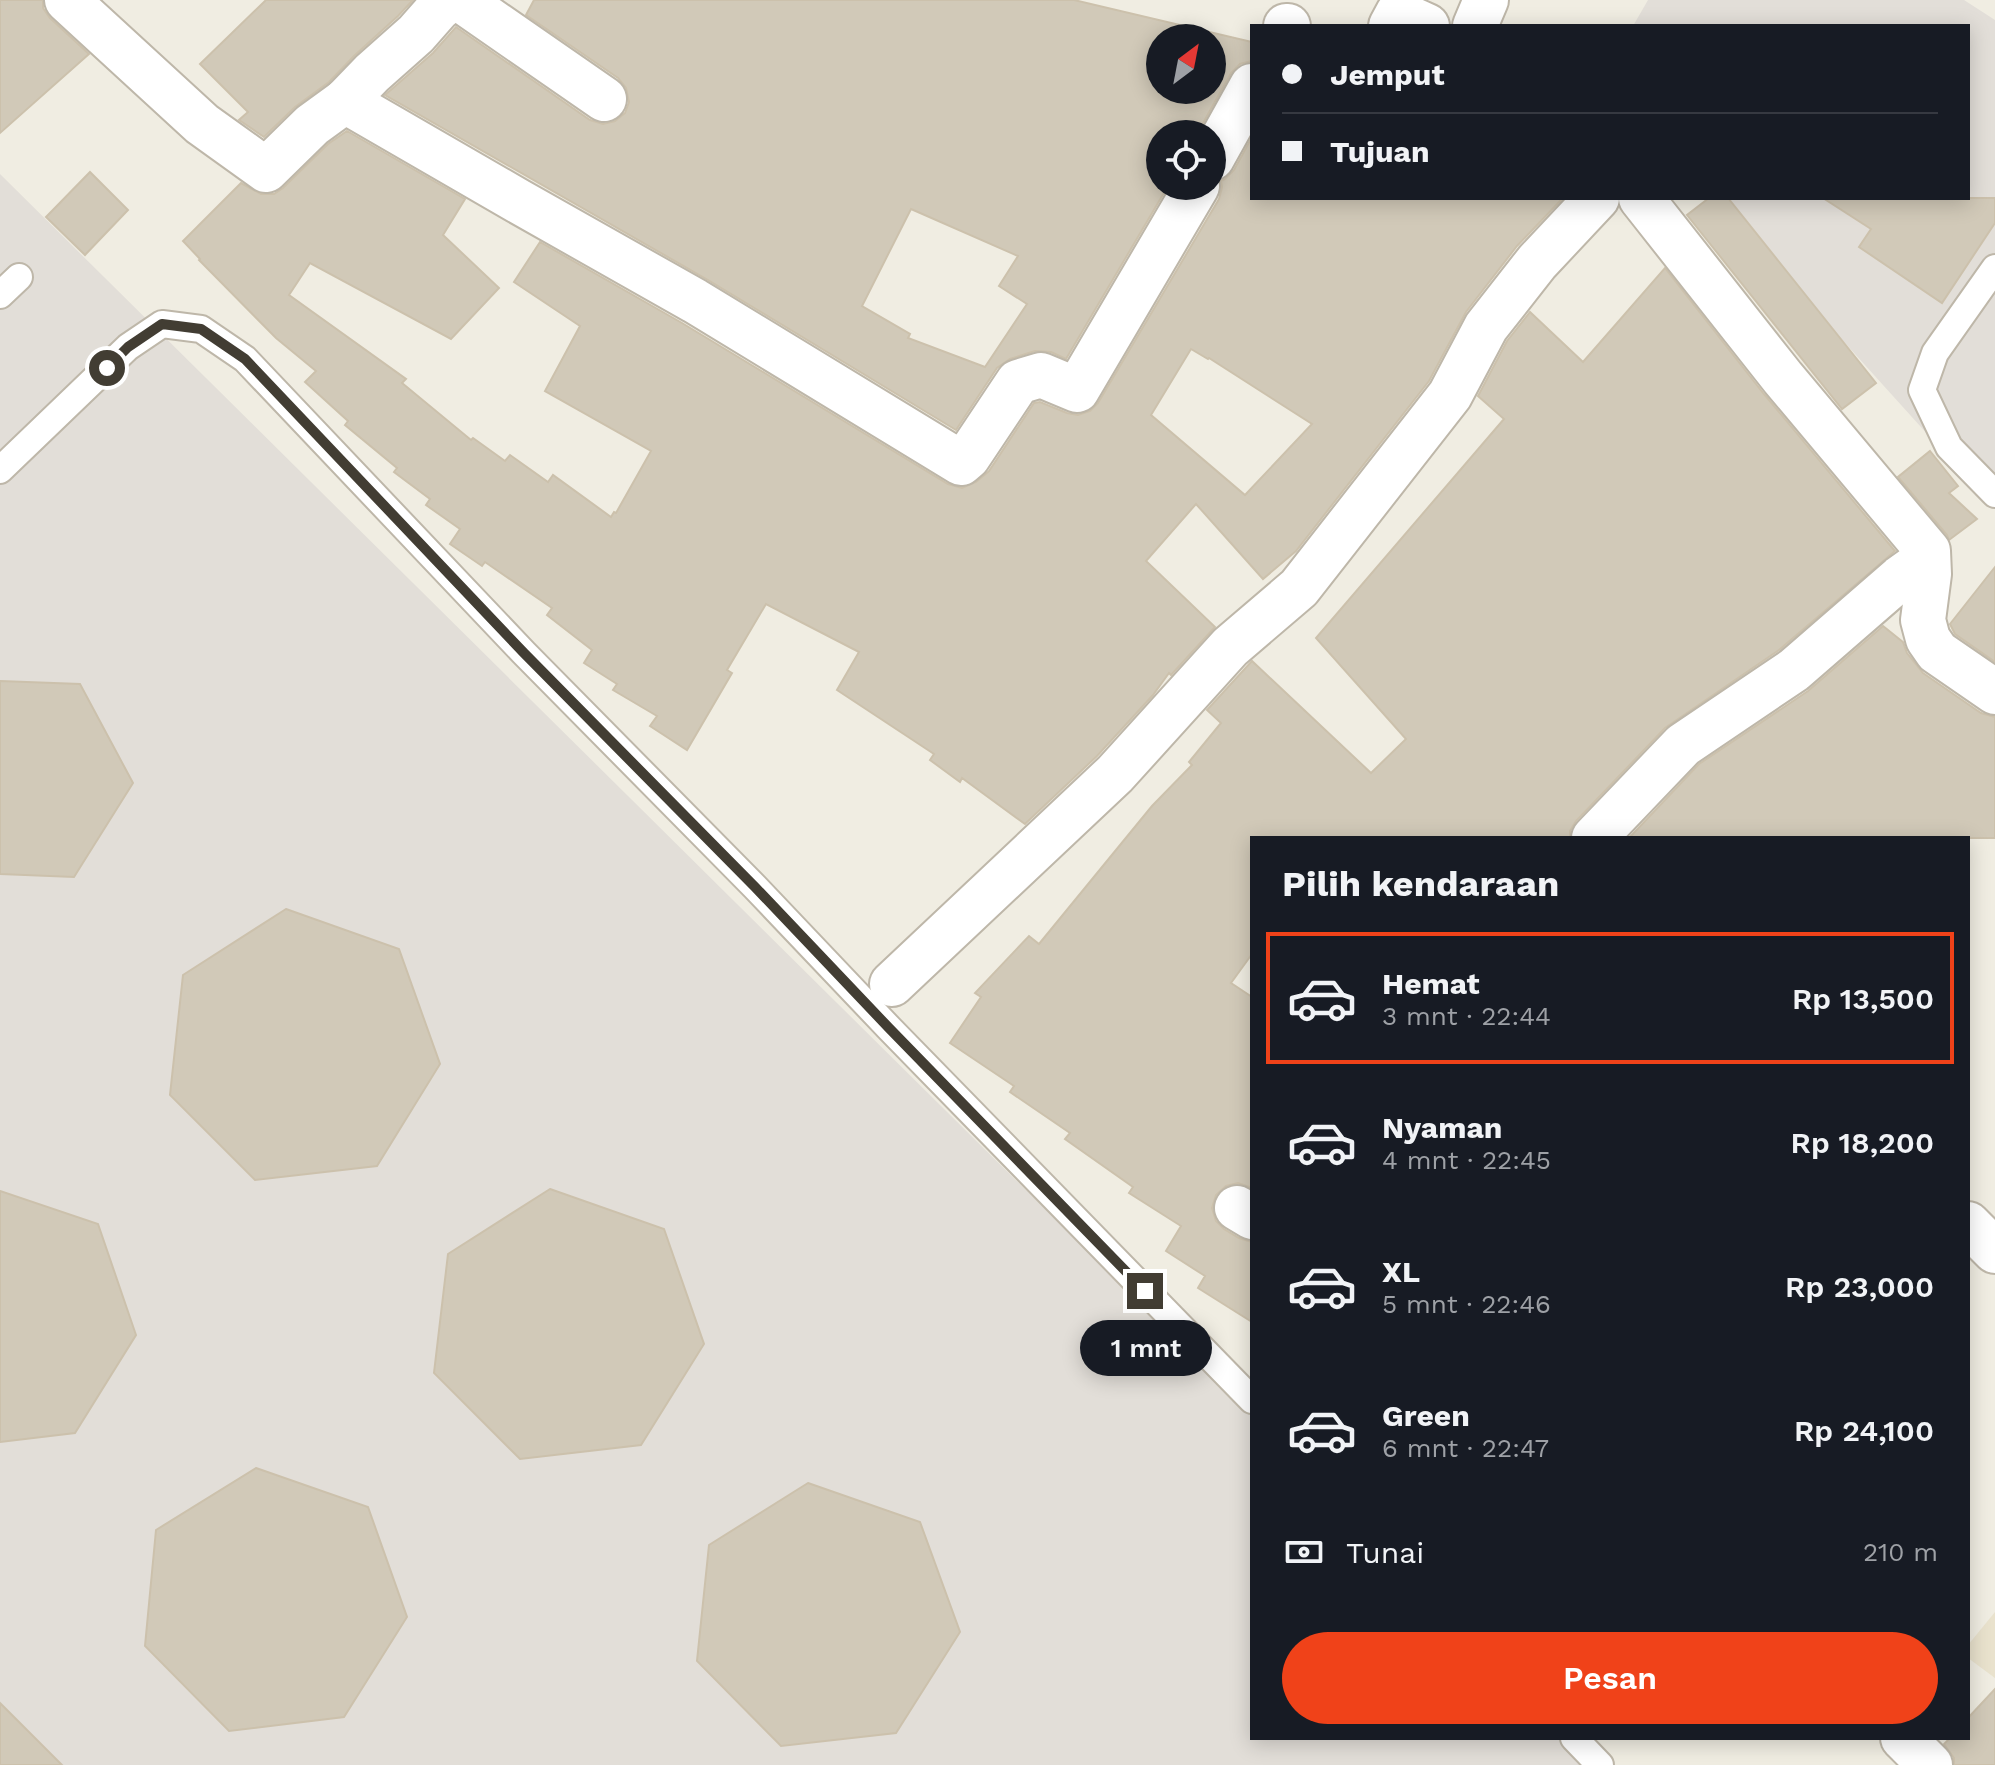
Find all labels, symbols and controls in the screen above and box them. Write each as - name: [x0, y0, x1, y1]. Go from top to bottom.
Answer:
- north arrow: [1146, 24, 1226, 104]
- map controls: [1146, 24, 1226, 200]
- text: Jemput: [1330, 57, 1445, 92]
- button: locate: [1146, 120, 1226, 200]
- text: Tujuan: [1330, 134, 1430, 169]
- route start: [89, 350, 125, 386]
- text: Pilih kendaraan: [1282, 863, 1559, 905]
- icon: car: [1286, 962, 1358, 1034]
- text: Hemat: [1382, 966, 1480, 1001]
- text: Rp 13,500: [1792, 981, 1934, 1016]
- text: 3 mnt · 22:44: [1382, 1001, 1551, 1031]
- icon: car: [1286, 1106, 1358, 1178]
- text: Nyaman: [1382, 1110, 1502, 1145]
- text: Rp 18,200: [1791, 1125, 1934, 1160]
- text: 4 mnt · 22:45: [1382, 1145, 1551, 1175]
- icon: car: [1286, 1250, 1358, 1322]
- text: XL: [1382, 1254, 1420, 1289]
- text: Rp 23,000: [1785, 1269, 1934, 1304]
- route end: [1127, 1273, 1163, 1309]
- text: 5 mnt · 22:46: [1382, 1289, 1551, 1319]
- callout: 1 mnt: [1079, 1319, 1211, 1375]
- text: 1 mnt: [1111, 1333, 1181, 1363]
- icon: car: [1286, 1394, 1358, 1466]
- text: Green: [1382, 1398, 1470, 1433]
- text: Rp 24,100: [1794, 1413, 1934, 1448]
- text: 6 mnt · 22:47: [1382, 1433, 1549, 1463]
- icon: cash: [1282, 1530, 1326, 1574]
- text: Tunai: [1346, 1535, 1424, 1570]
- text: 210 m: [1863, 1537, 1938, 1567]
- button: Pesan: [1282, 1632, 1938, 1724]

